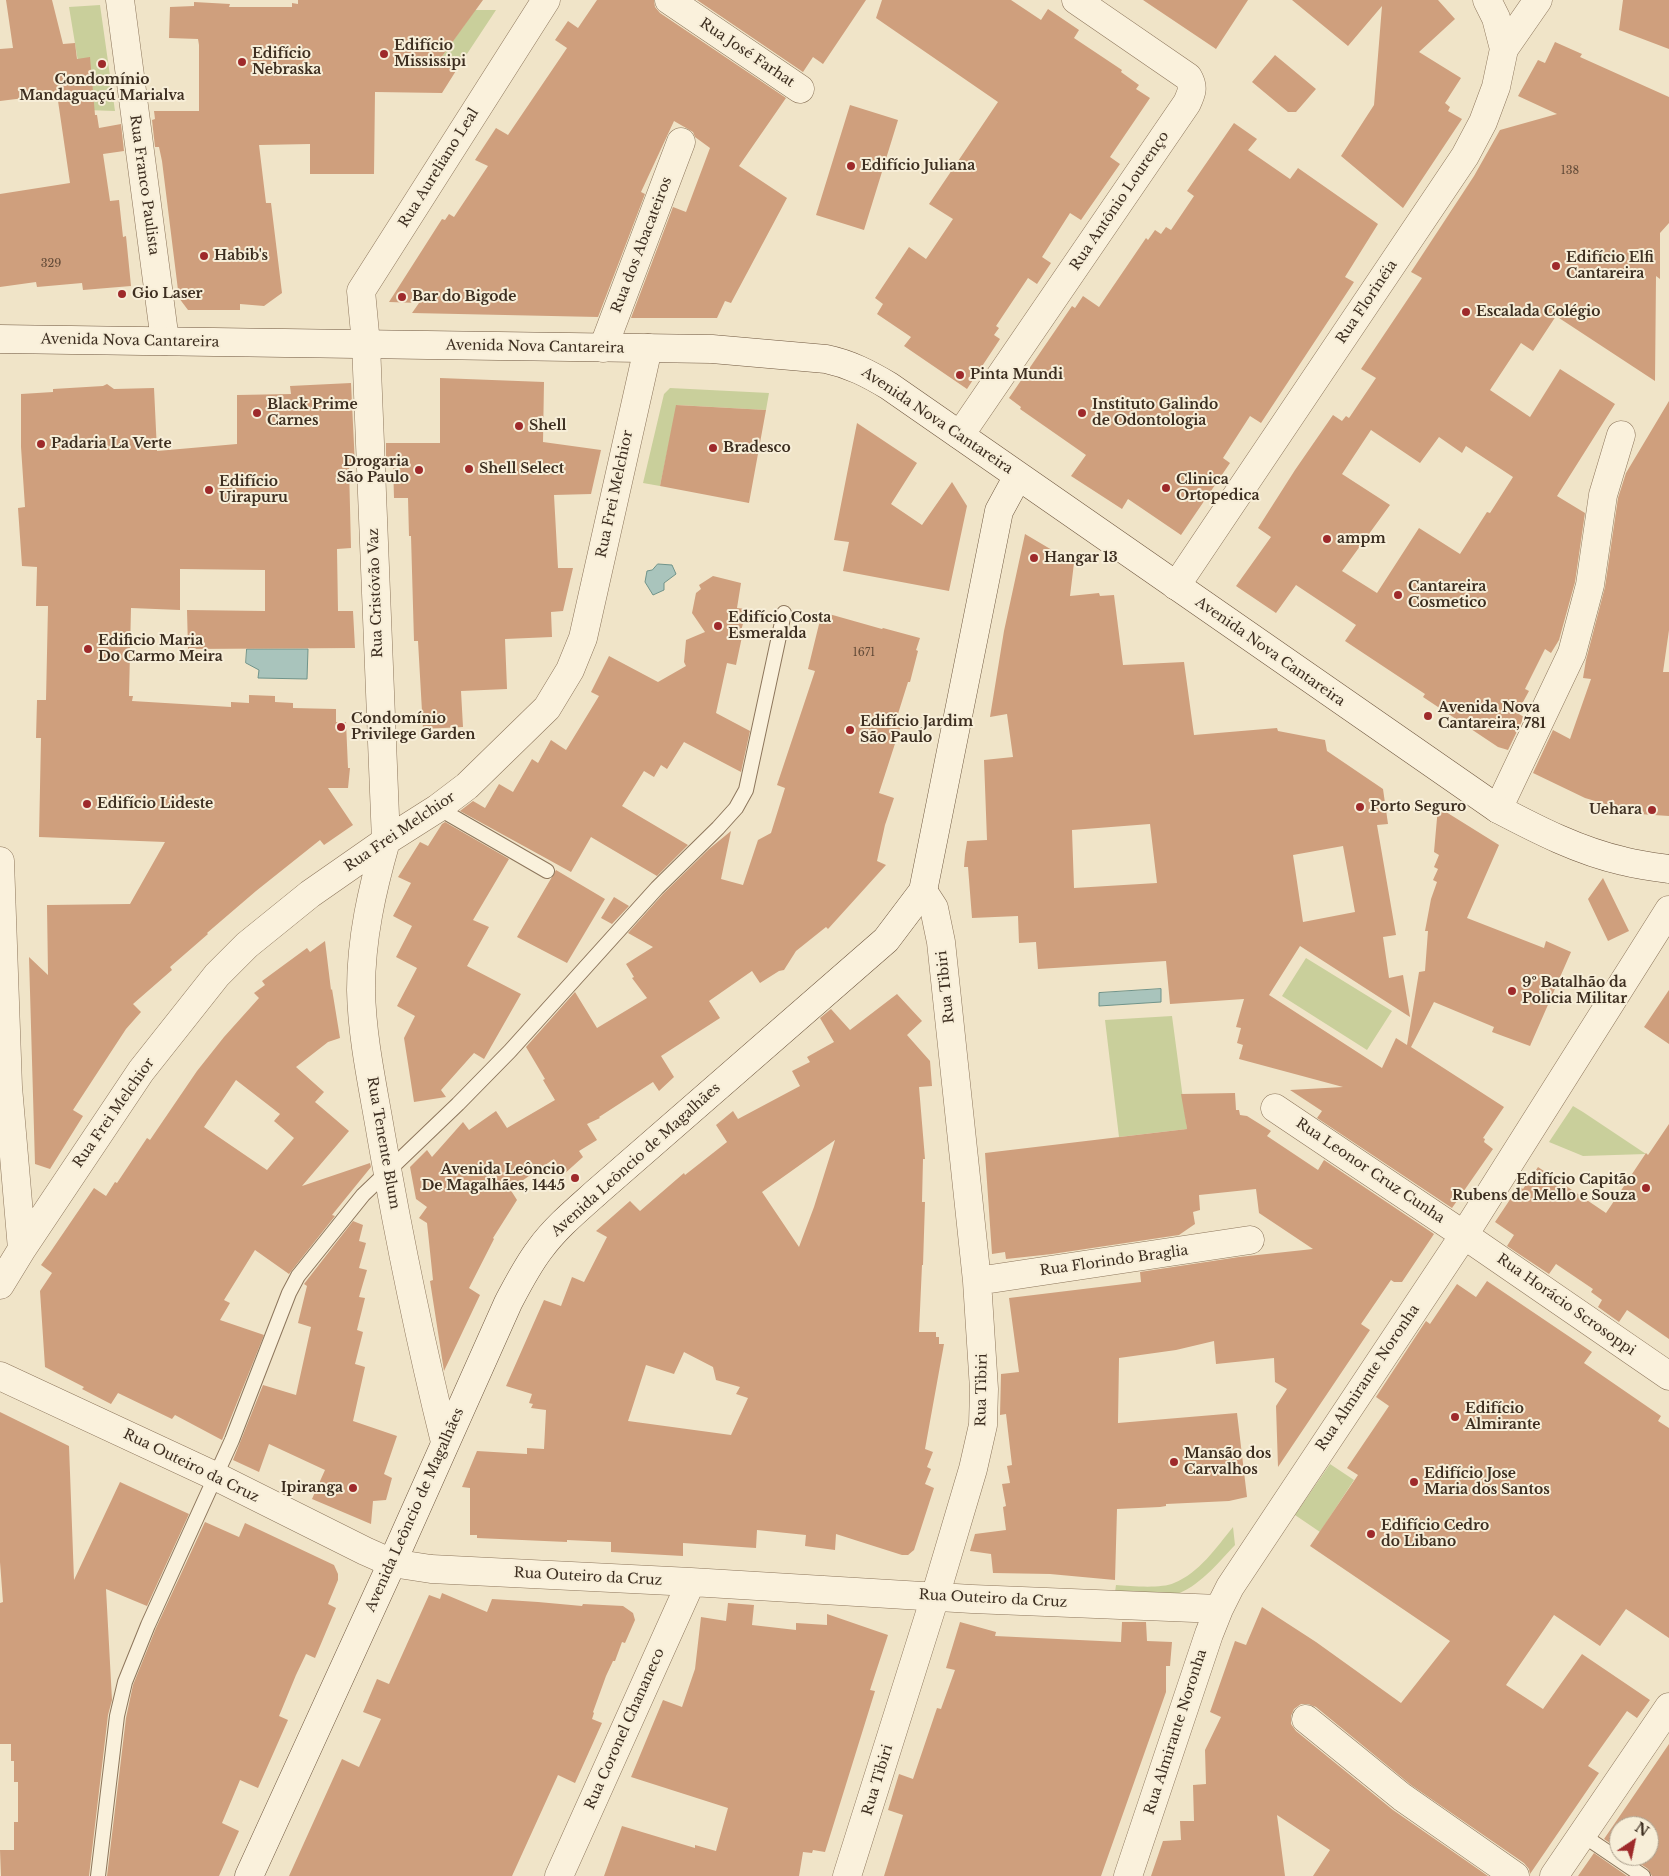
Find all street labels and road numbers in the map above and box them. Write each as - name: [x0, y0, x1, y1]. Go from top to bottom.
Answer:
- street label: Rua José Farhat: [696, 15, 798, 91]
- street label: Rua Aureliano Leal: [396, 105, 482, 231]
- street label: Rua Franco Paulista: [126, 114, 162, 256]
- street label: Rua Antônio Lourenço: [1067, 128, 1173, 274]
- street label: Rua dos Abacateiros: [608, 175, 676, 315]
- street label: Rua Florinéia: [1333, 257, 1401, 347]
- street label: Avenida Nova Cantareira: [41, 331, 219, 351]
- street label: Avenida Nova Cantareira: [446, 337, 624, 357]
- street label: Avenida Nova Cantareira: [858, 364, 1016, 478]
- street label: Rua Frei Melchior: [593, 429, 637, 559]
- street label: Rua Cristóvão Vaz: [365, 528, 387, 658]
- street label: Avenida Nova Cantareira: [1192, 594, 1348, 710]
- street label: Rua Frei Melchior: [341, 789, 459, 875]
- street label: Rua Tibiri: [934, 950, 958, 1024]
- street label: Rua Frei Melchior: [70, 1055, 158, 1171]
- street label: Rua Tenente Blum: [363, 1075, 403, 1211]
- street label: Avenida Leôncio de Magalhães: [548, 1080, 724, 1240]
- street label: Rua Leonor Cruz Cunha: [1292, 1115, 1448, 1227]
- street label: Rua Florindo Braglia: [1039, 1242, 1189, 1280]
- street label: Rua Horácio Scrosoppi: [1493, 1251, 1639, 1359]
- street label: Rua Almirante Noronha: [1313, 1302, 1423, 1454]
- street label: Rua Tibiri: [973, 1353, 991, 1427]
- street label: Avenida Leôncio de Magalhães: [362, 1405, 468, 1615]
- street label: Rua Outeiro da Cruz: [120, 1426, 262, 1506]
- street label: Rua Outeiro da Cruz: [513, 1565, 663, 1589]
- street label: Rua Outeiro da Cruz: [918, 1587, 1068, 1611]
- street label: Rua Coronel Chananeco: [582, 1646, 668, 1812]
- street label: Rua Almirante Noronha: [1141, 1647, 1211, 1817]
- street label: Rua Tibiri: [859, 1743, 897, 1817]

